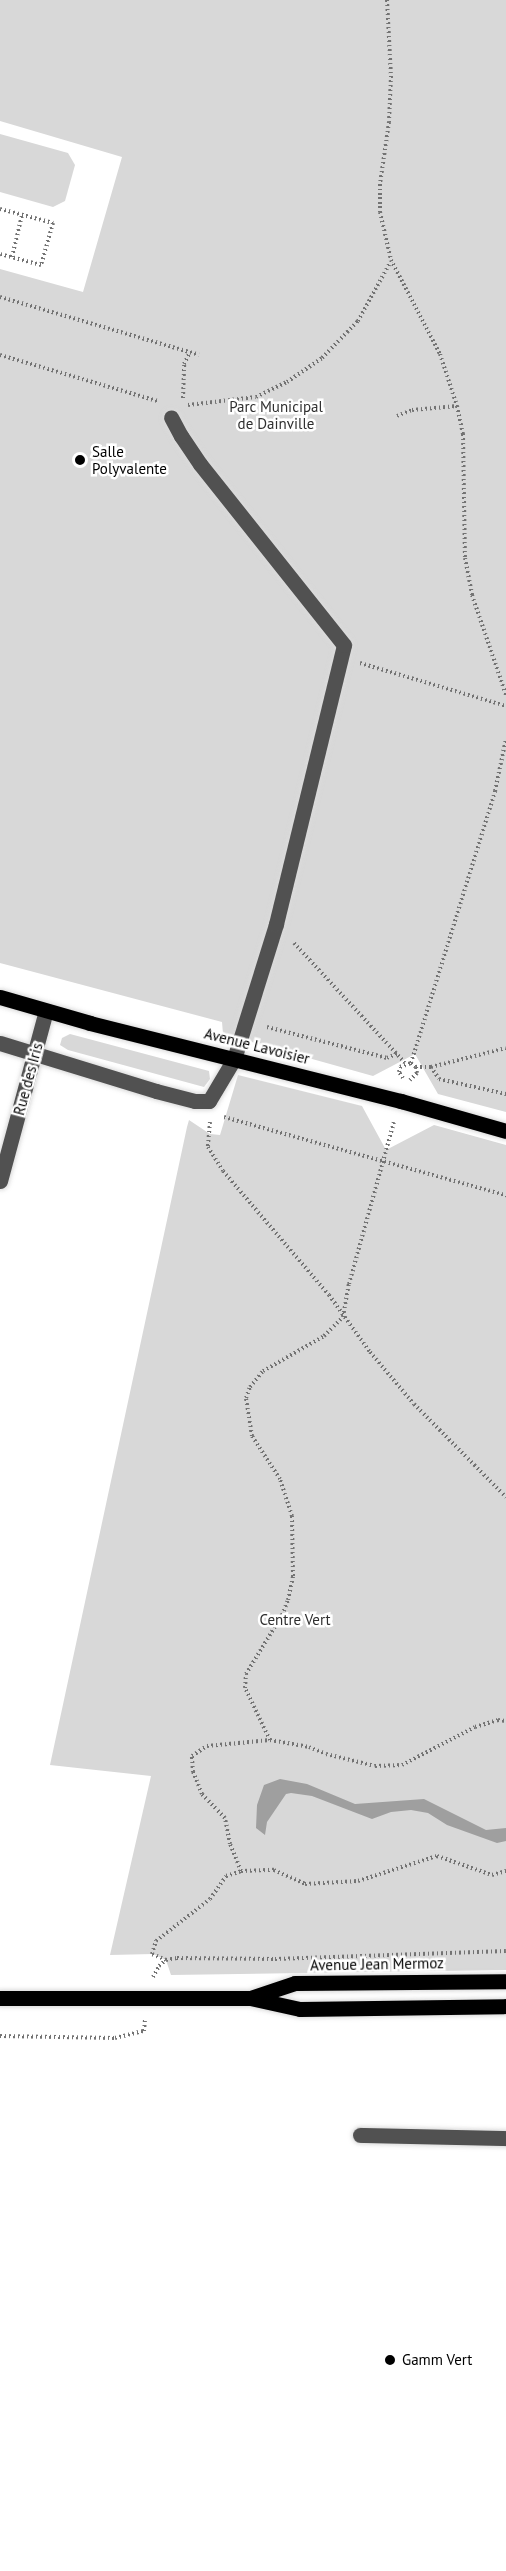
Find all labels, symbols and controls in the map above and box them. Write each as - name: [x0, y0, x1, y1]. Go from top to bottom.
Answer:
- park label: Parc Municipal de Dainville: [229, 397, 323, 432]
- place label: Salle Polyvalente: [92, 442, 167, 477]
- marker: Salle Polyvalente: [73, 453, 87, 467]
- street label: Avenue Lavoisier: [202, 1024, 312, 1068]
- street label: Rue des Iris: [10, 1041, 46, 1117]
- park label: Centre Vert: [259, 1611, 331, 1629]
- street label: Avenue Jean Mermoz: [310, 1954, 444, 1974]
- place label: Gamm Vert: [402, 2351, 473, 2369]
- marker: Gamm Vert: [383, 2353, 397, 2367]

